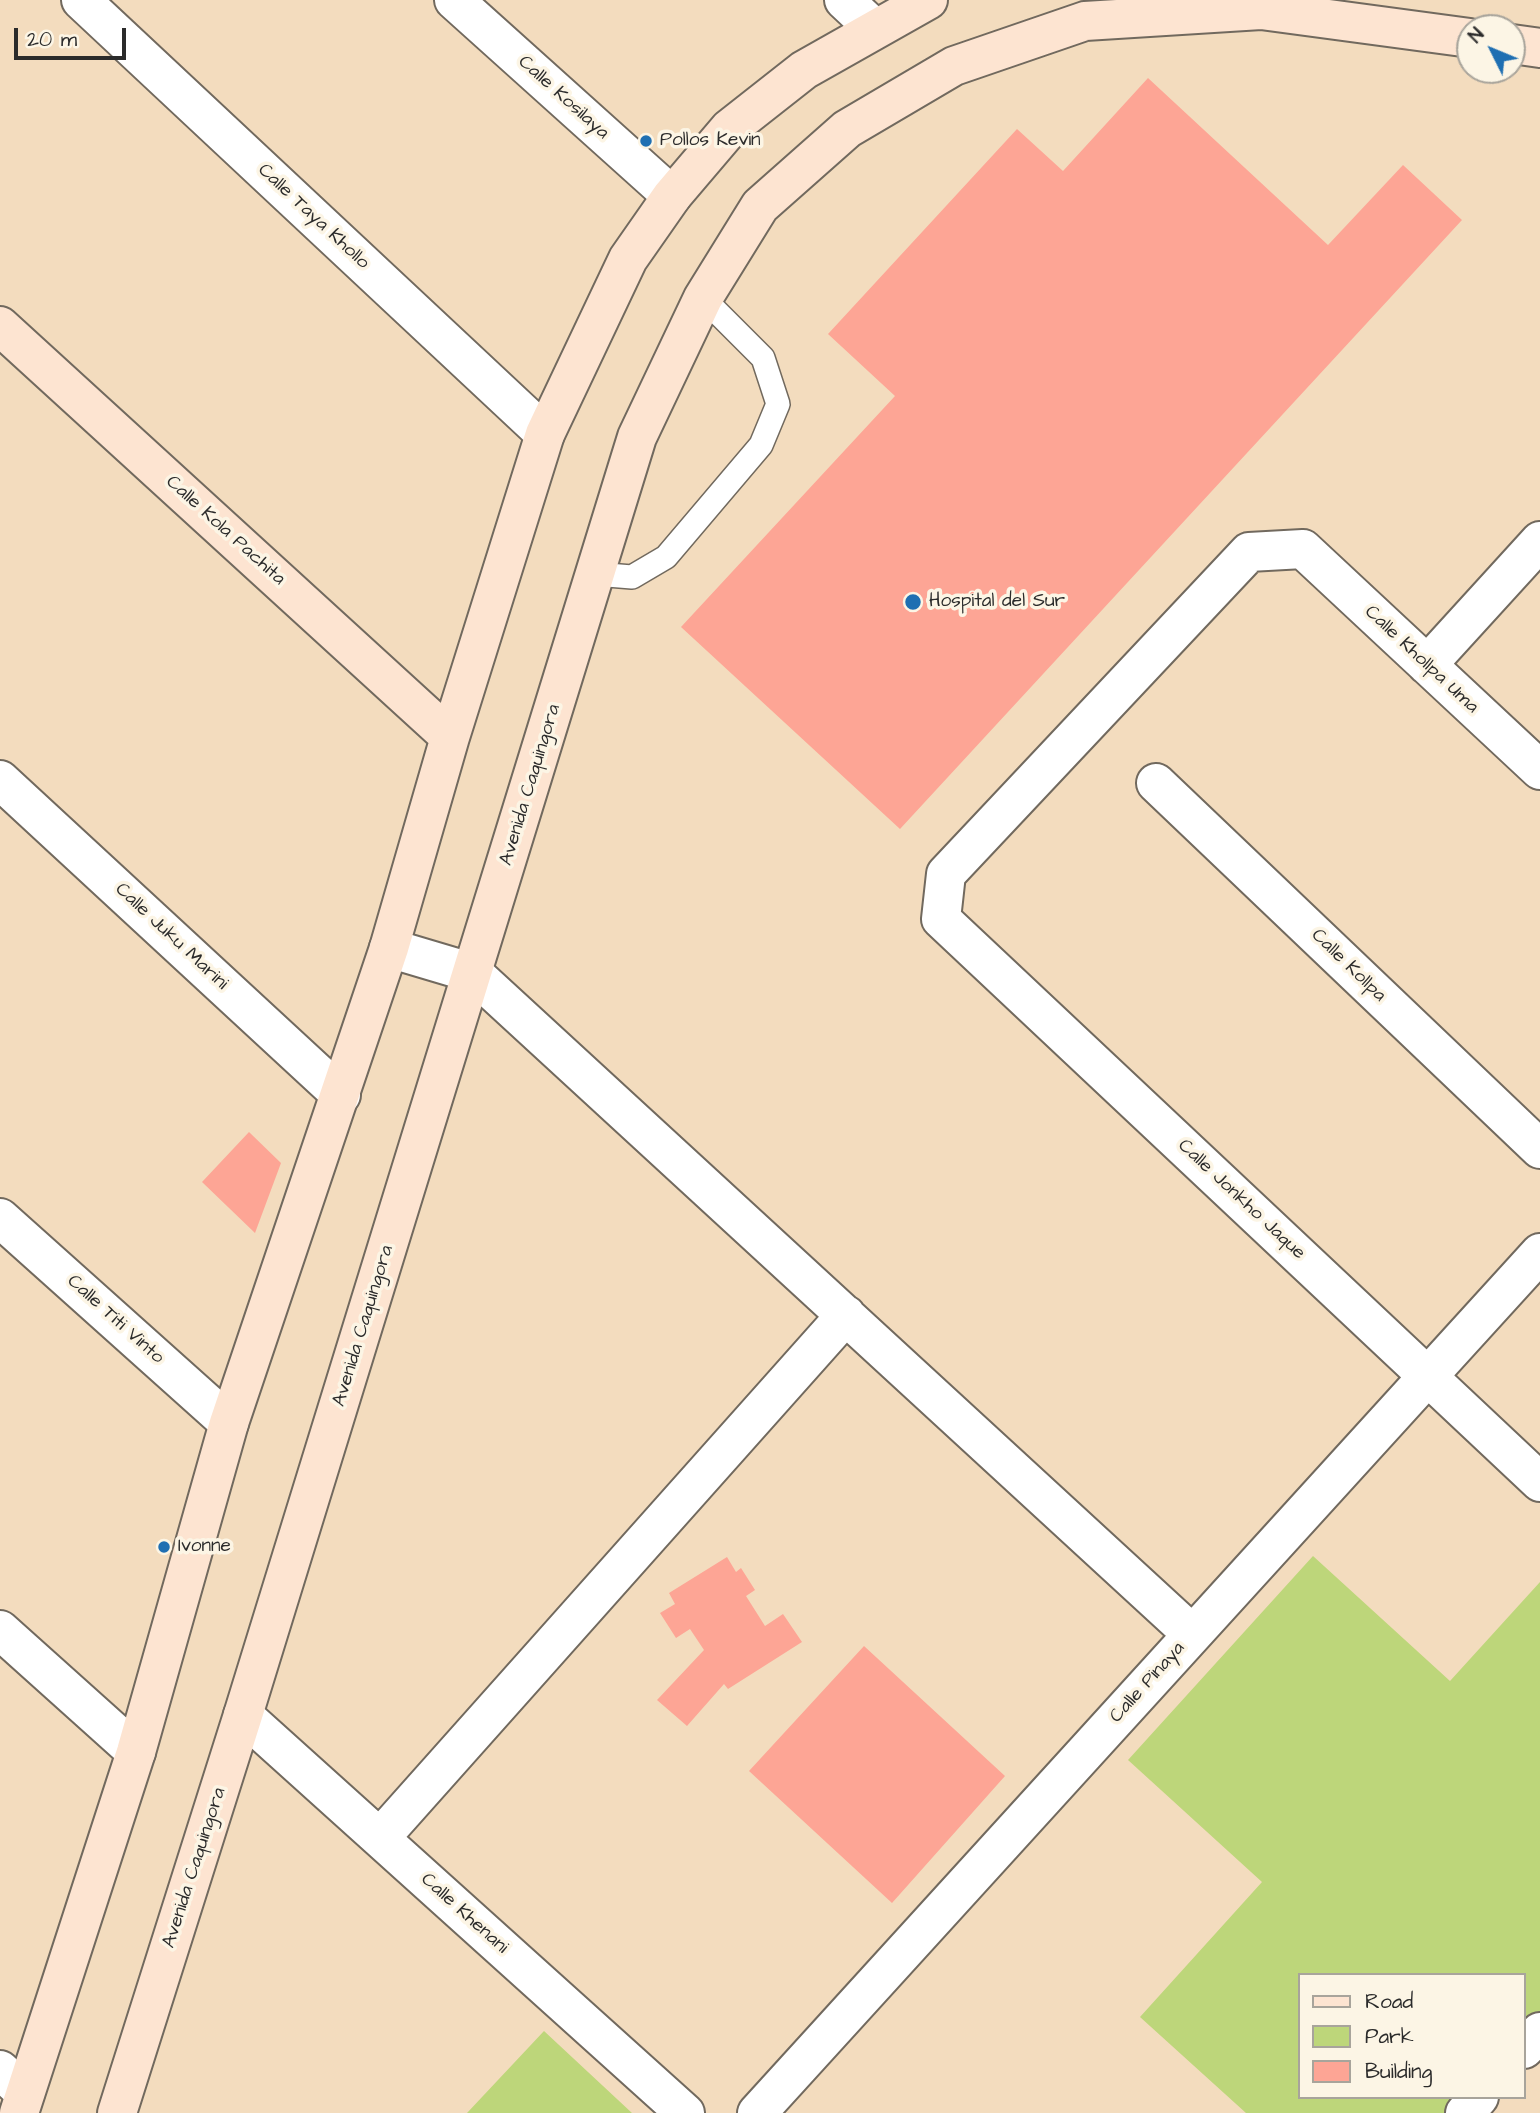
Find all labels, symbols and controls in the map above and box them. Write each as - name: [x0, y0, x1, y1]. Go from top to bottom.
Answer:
- scale bar: [18, 14, 130, 58]
- north arrow: [1456, 14, 1526, 84]
- text: N: [1463, 22, 1491, 49]
- text: 20 m: [27, 25, 77, 54]
- street label: Calle Kosilaya: [513, 51, 613, 145]
- place label: Pollos Kevin: [660, 130, 761, 152]
- marker: Pollos Kevin: [638, 133, 654, 149]
- street label: Calle Taya Khollo: [252, 159, 374, 275]
- street label: Calle Kola Pachita: [161, 471, 289, 591]
- place label: Hospital del Sur: [929, 591, 1065, 613]
- marker: Hospital del Sur: [903, 592, 923, 612]
- street label: Calle Khollpa Uma: [1359, 601, 1483, 719]
- street label: Avenida Caquingora: [496, 702, 566, 868]
- street label: Calle Juku Marini: [110, 879, 232, 995]
- street label: Calle Kollpa: [1306, 925, 1390, 1007]
- street label: Calle Jonkho Jaque: [1173, 1135, 1309, 1265]
- street label: Avenida Caquingora: [329, 1243, 399, 1409]
- street label: Calle Titi Vinto: [62, 1271, 168, 1369]
- place label: Ivonne: [178, 1536, 231, 1558]
- marker: Ivonne: [156, 1539, 172, 1555]
- street label: Calle Pinaya: [1106, 1638, 1190, 1728]
- street label: Avenida Caquingora: [158, 1785, 232, 1951]
- street label: Calle Khenani: [416, 1869, 512, 1959]
- legend: [1298, 1973, 1526, 2099]
- text: Road: [1365, 1987, 1413, 2016]
- text: Park: [1365, 2022, 1414, 2051]
- text: Building: [1365, 2057, 1432, 2086]

